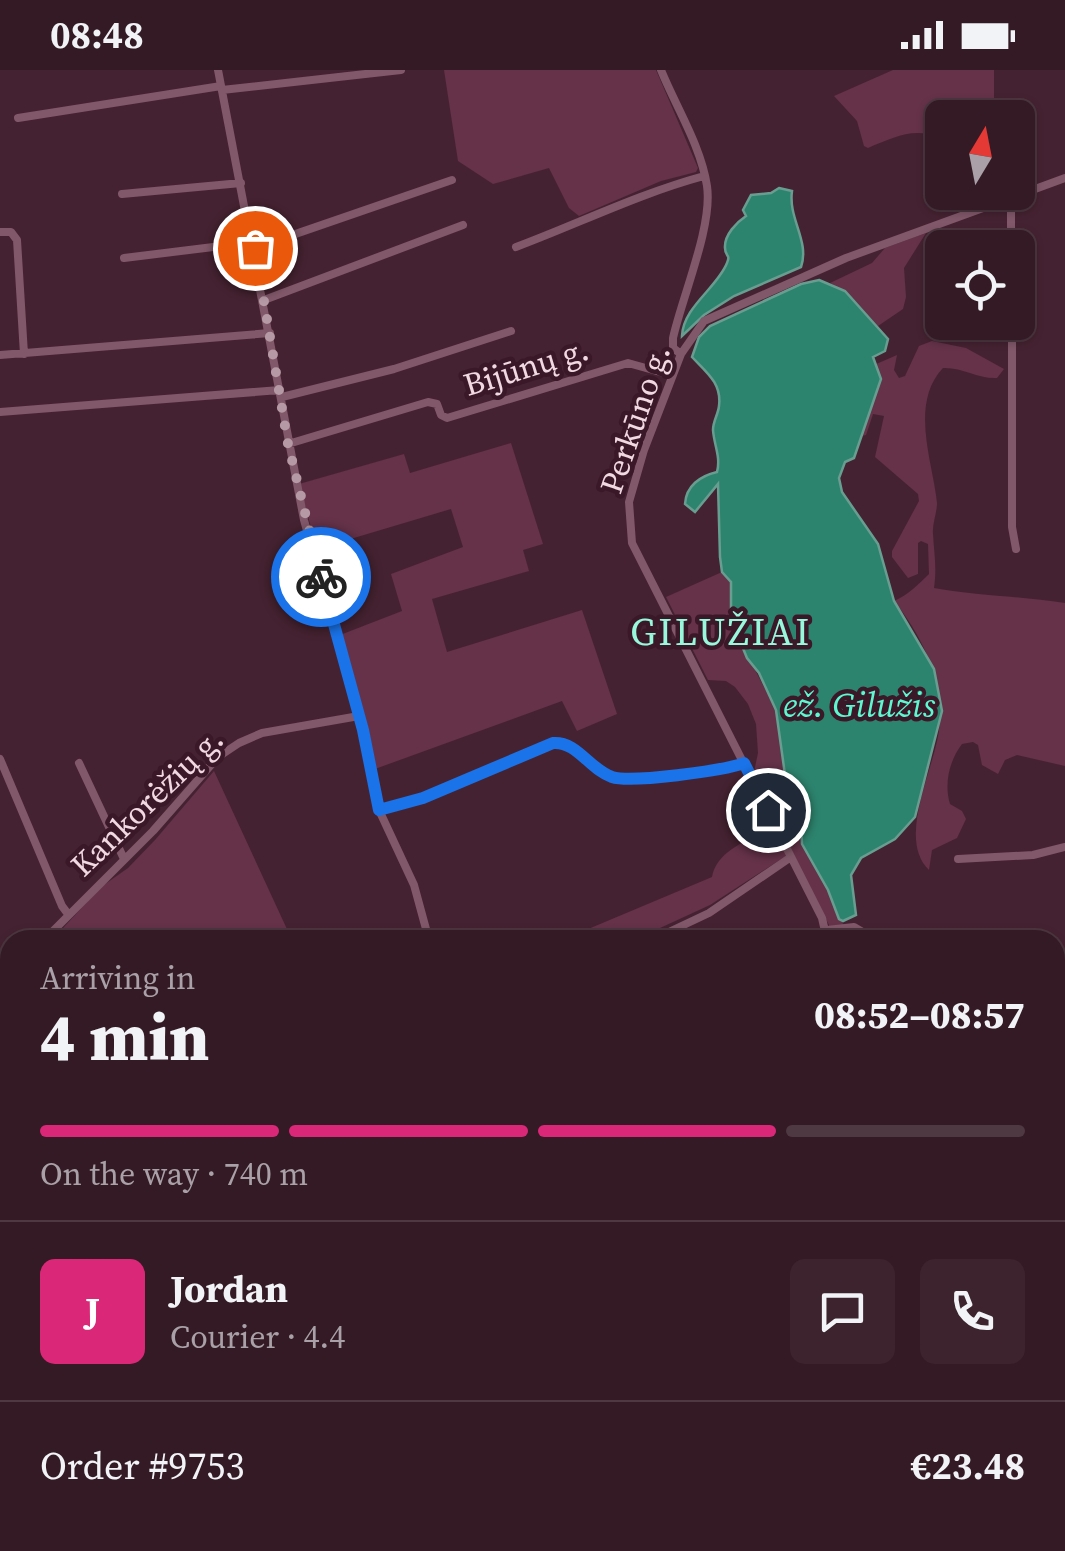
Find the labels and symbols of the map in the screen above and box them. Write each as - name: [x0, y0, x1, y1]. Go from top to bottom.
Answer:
- north arrow: [925, 100, 1035, 210]
- pin: [213, 206, 298, 291]
- street label: Bijūnų g.: [458, 327, 594, 407]
- street label: Perkūno g.: [589, 339, 681, 499]
- courier: [271, 527, 371, 627]
- district label: GILUŽIAI: [630, 606, 812, 658]
- water label: ež. Gilužis: [783, 681, 935, 729]
- street label: Kankorėžių g.: [61, 718, 233, 886]
- pin: [726, 768, 811, 853]

